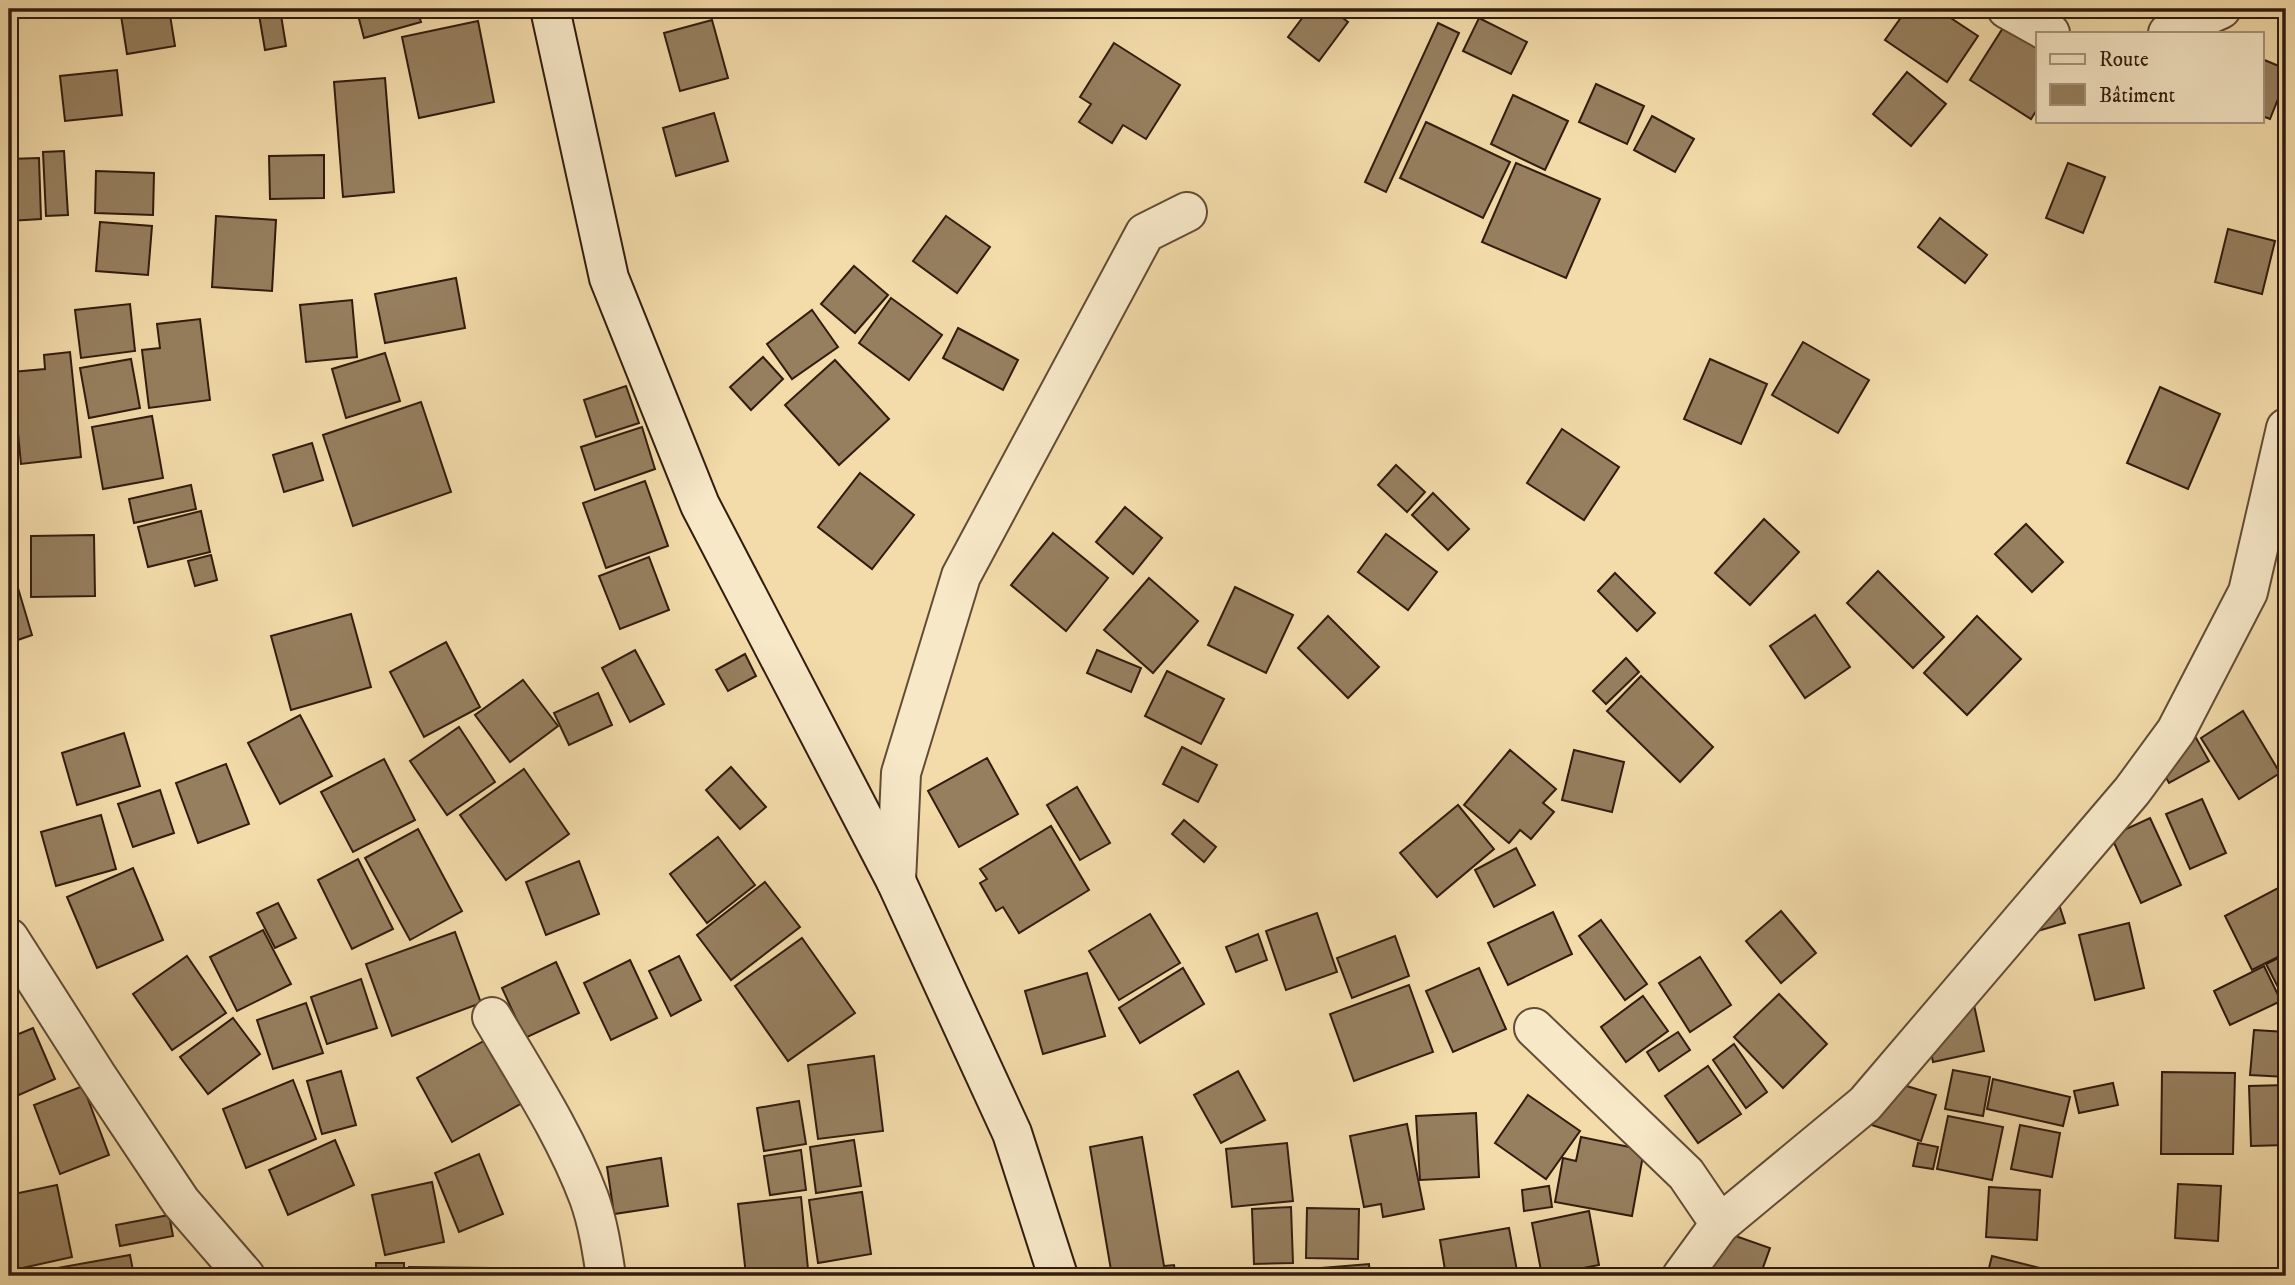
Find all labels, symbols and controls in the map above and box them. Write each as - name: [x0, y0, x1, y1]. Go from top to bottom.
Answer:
- legend: [2036, 32, 2264, 122]
- text: Route: [2099, 47, 2149, 73]
- text: Bâtiment: [2099, 83, 2176, 109]

